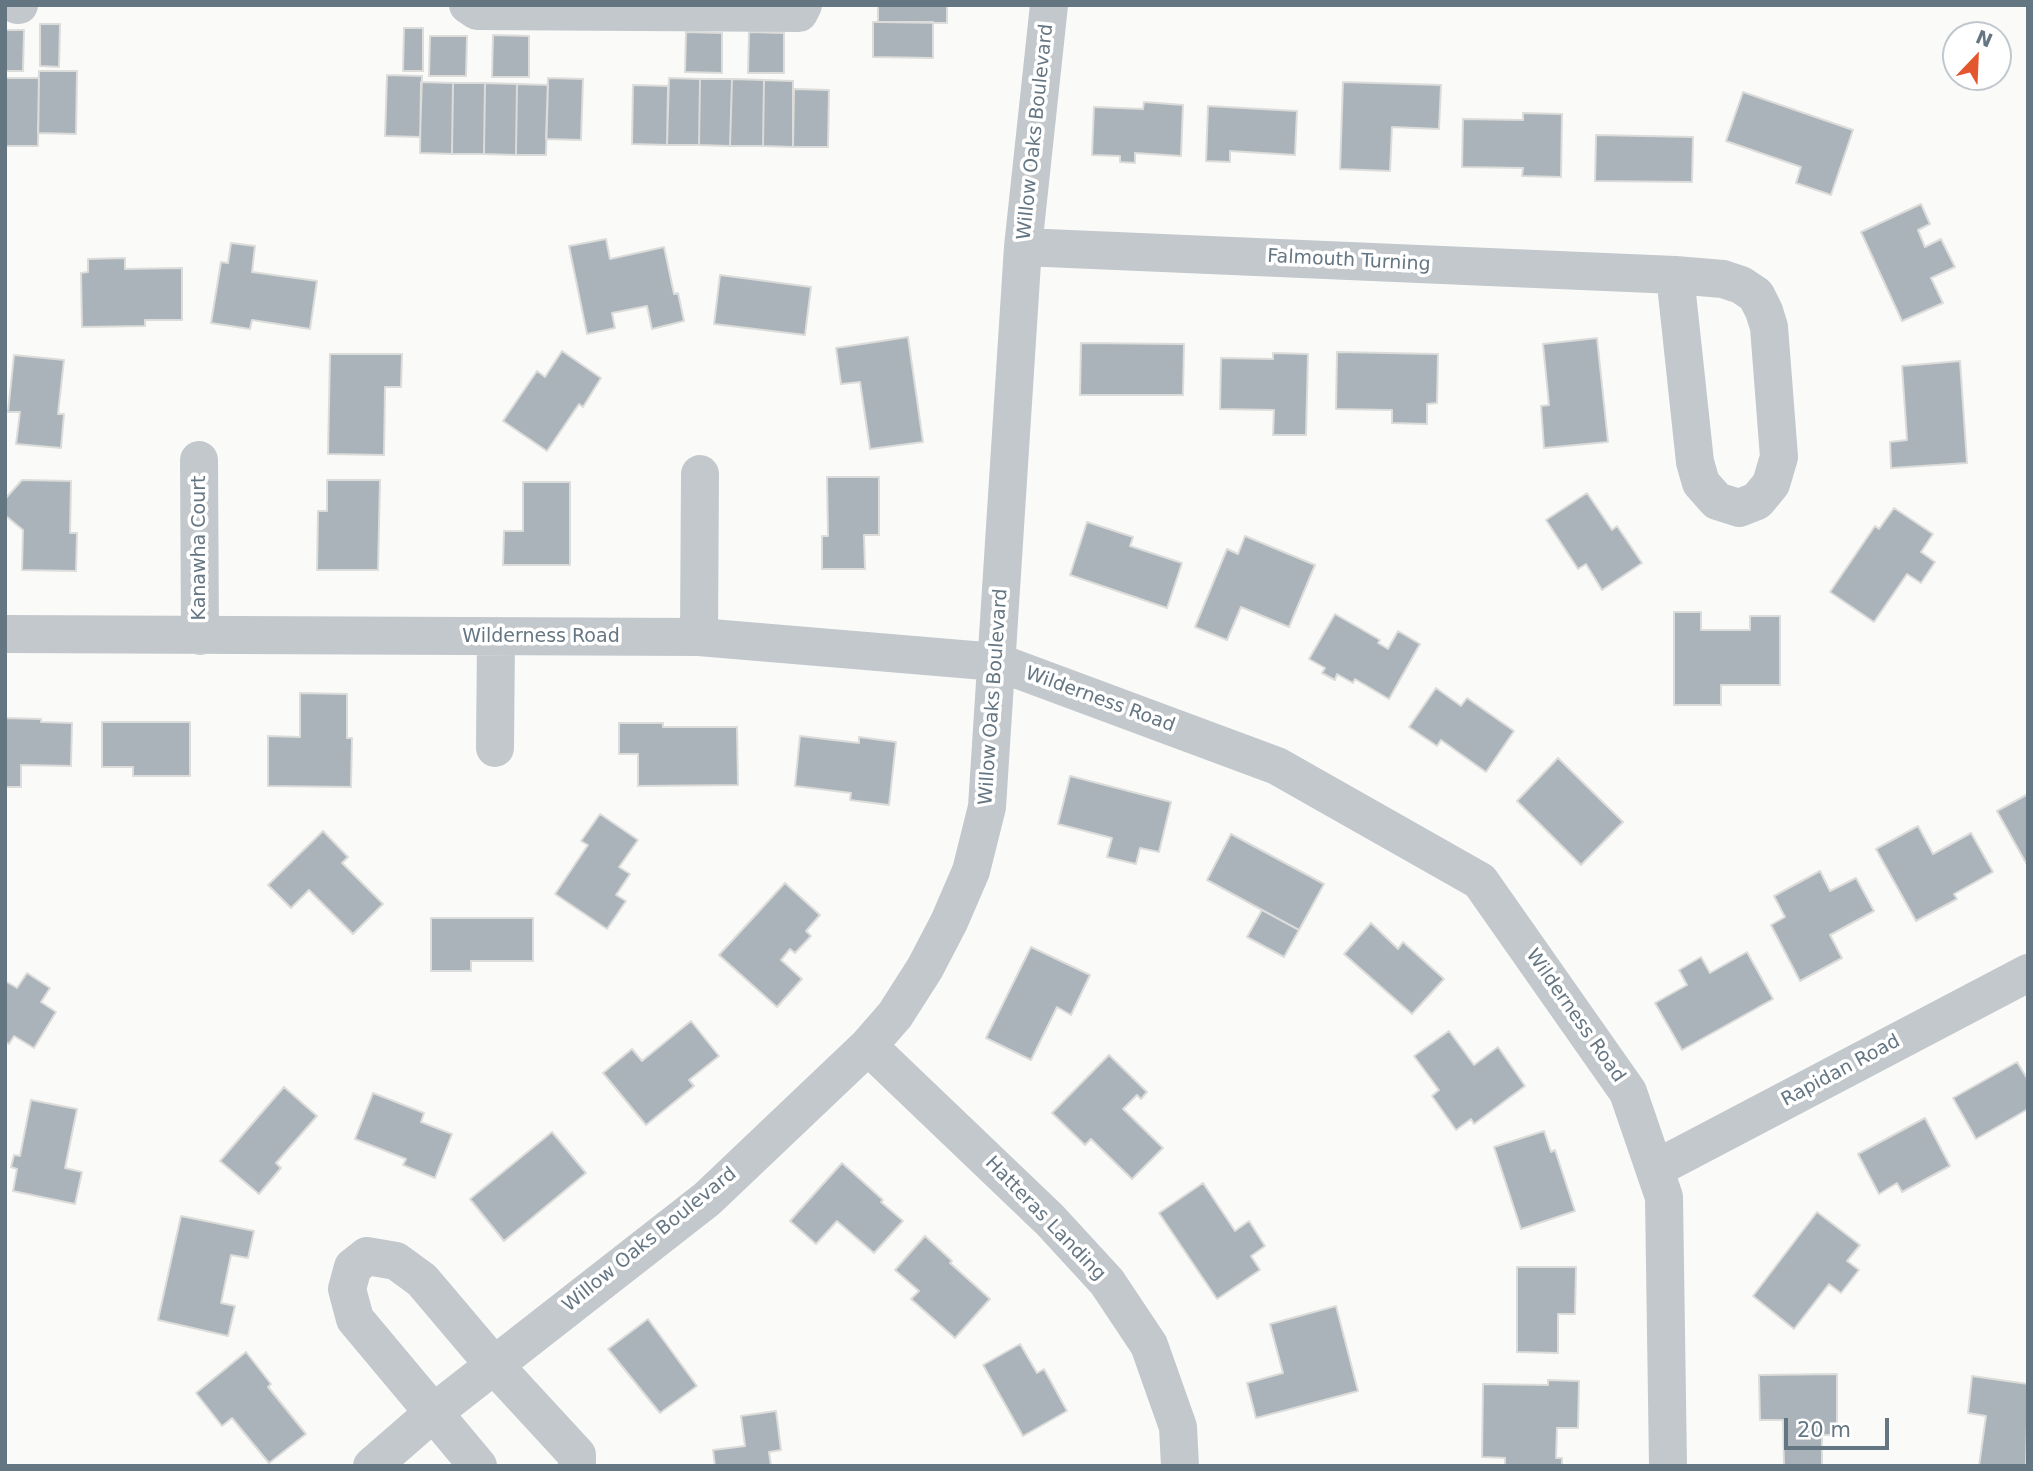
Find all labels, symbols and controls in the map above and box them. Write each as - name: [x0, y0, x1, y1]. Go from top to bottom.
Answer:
- north arrow: [1942, 21, 2012, 91]
- street label: Willow Oaks Boulevard: [1013, 23, 1059, 241]
- text: N: [1973, 25, 1996, 52]
- street label: Falmouth Turning: [1267, 245, 1431, 277]
- street label: Kanawha Court: [189, 476, 211, 620]
- street label: Willow Oaks Boulevard: [975, 588, 1013, 806]
- street label: Wilderness Road: [462, 626, 620, 648]
- street label: Wilderness Road: [1022, 662, 1178, 738]
- street label: Wilderness Road: [1521, 945, 1629, 1087]
- street label: Rapidan Road: [1778, 1030, 1904, 1112]
- street label: Hatteras Landing: [980, 1152, 1110, 1286]
- street label: Willow Oaks Boulevard: [558, 1163, 742, 1317]
- scale bar: [1788, 1404, 1893, 1448]
- text: 20 m: [1797, 1418, 1851, 1442]

